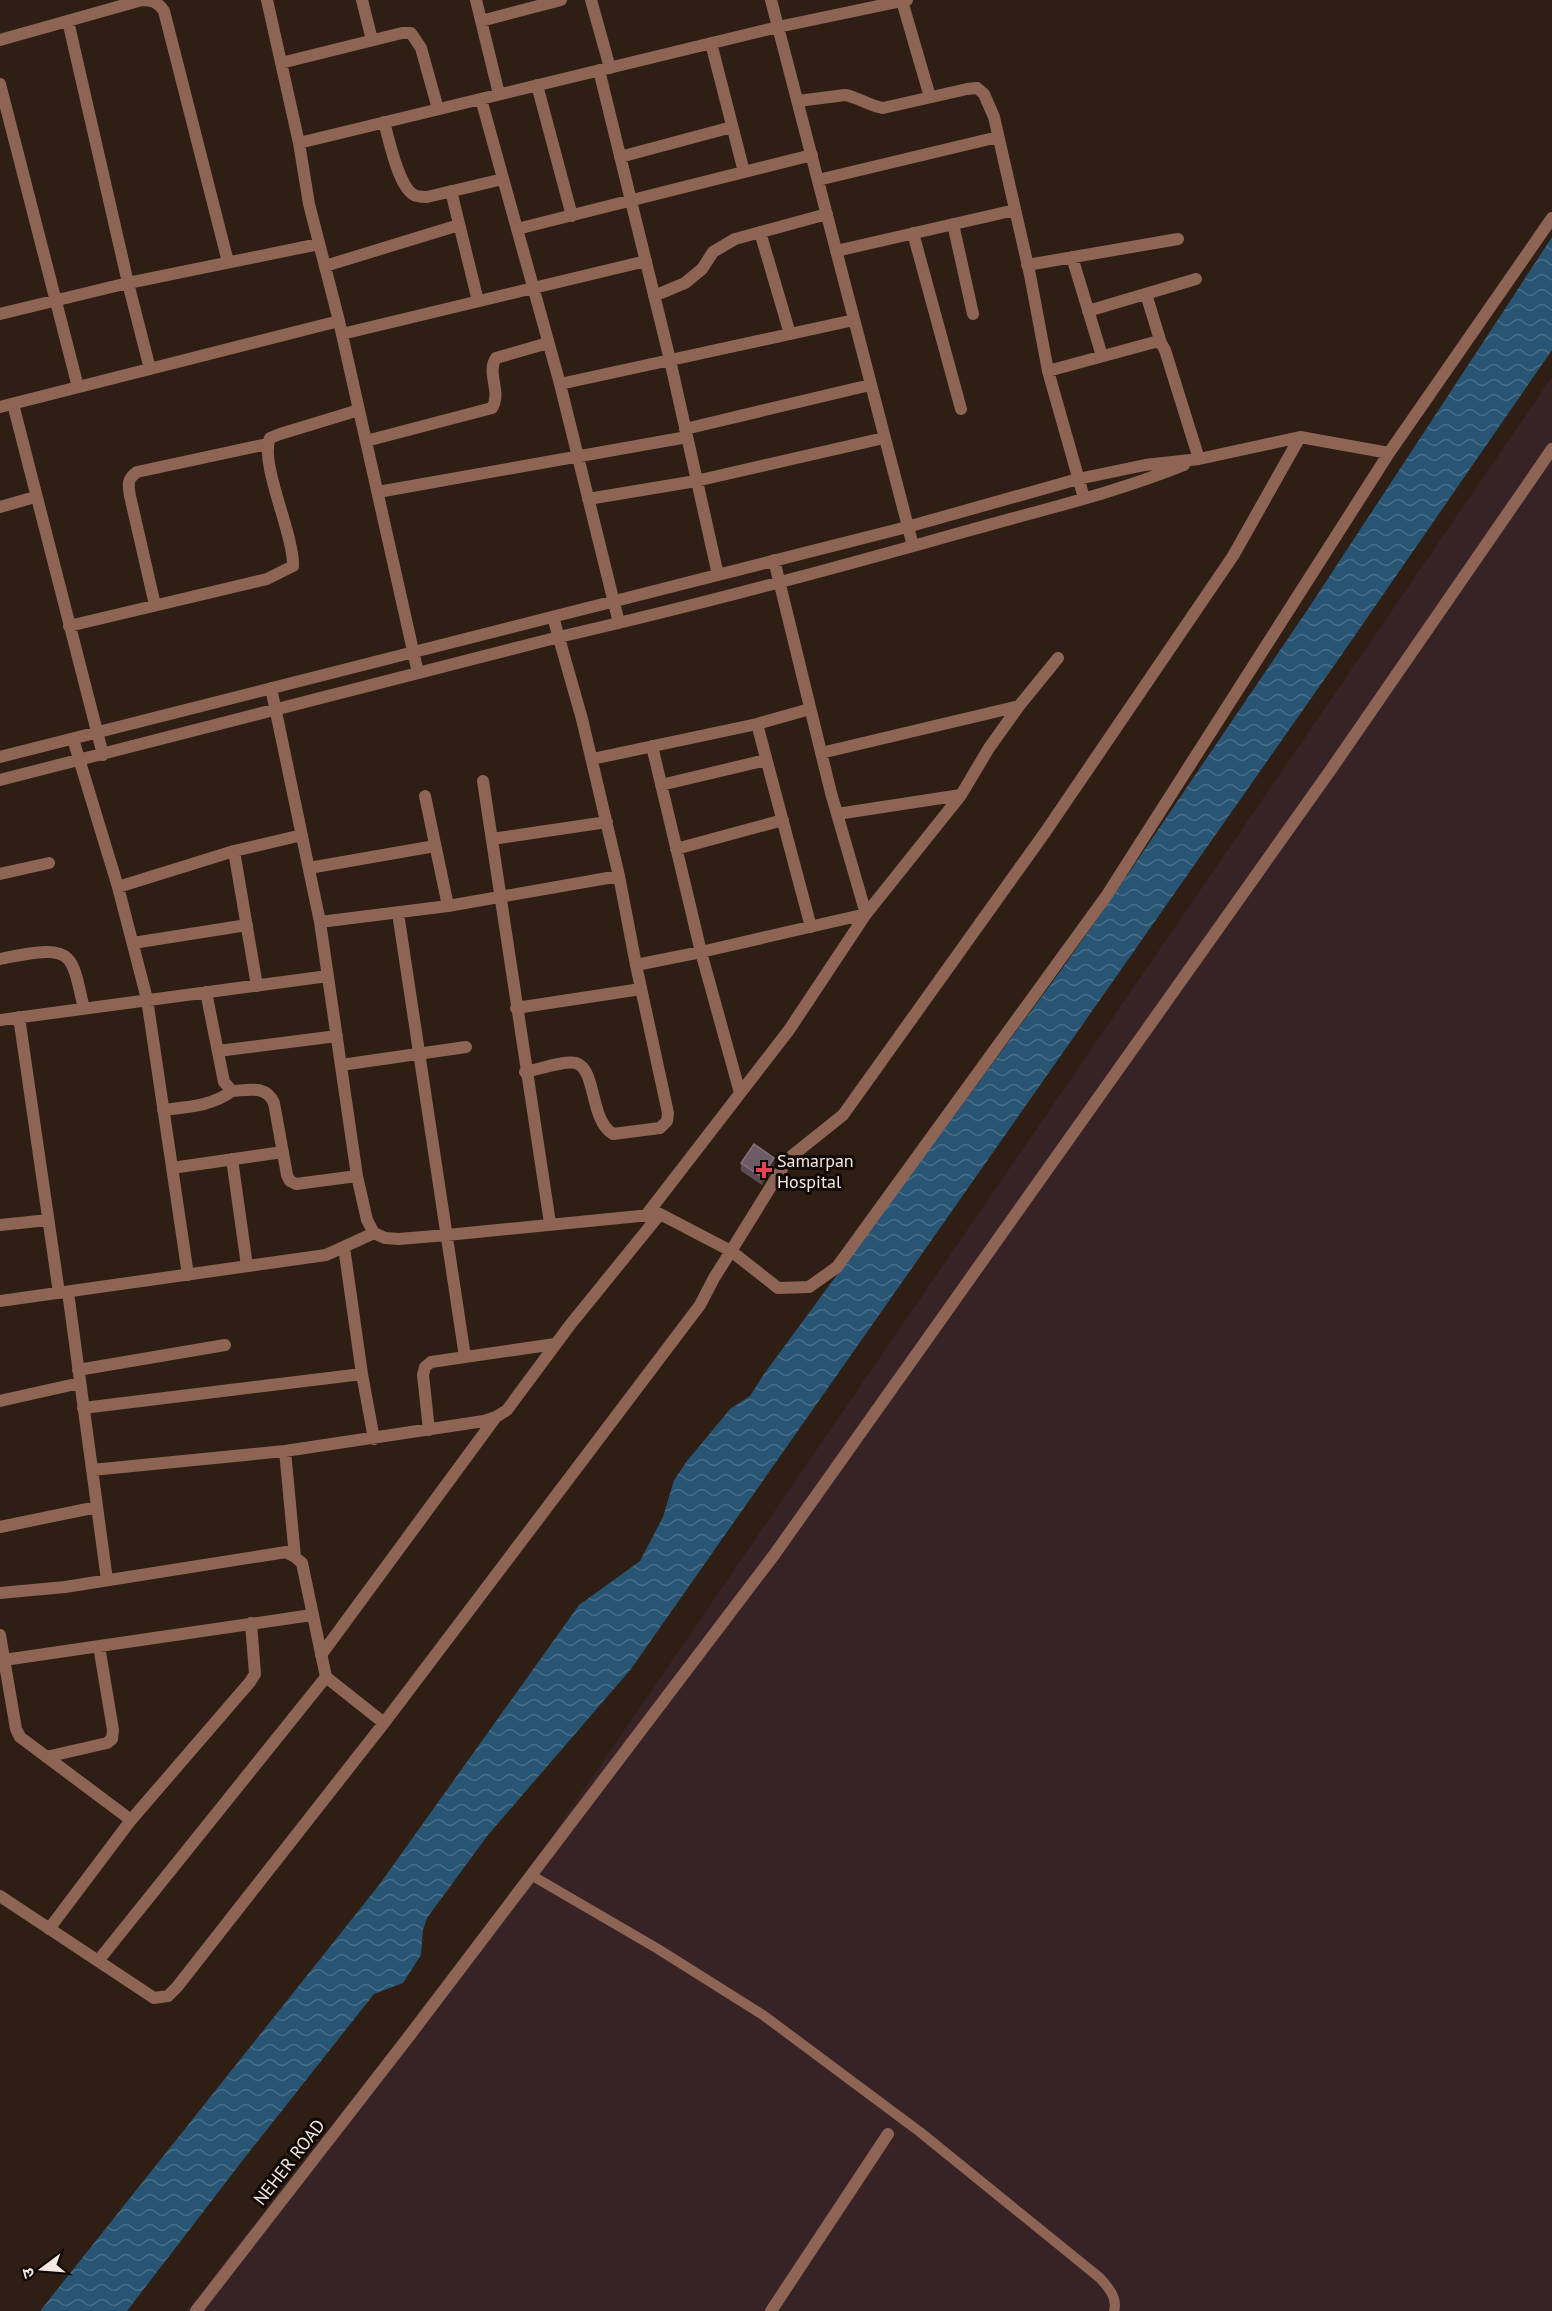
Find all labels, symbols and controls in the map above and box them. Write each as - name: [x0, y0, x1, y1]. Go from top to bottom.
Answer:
- place label: Samarpan Hospital: [777, 1149, 854, 1193]
- marker: Samarpan Hospital: [755, 1161, 773, 1179]
- street label: NEHER ROAD: [248, 2114, 330, 2210]
- north arrow: [12, 2239, 72, 2299]
- text: उ: [17, 2265, 38, 2280]

